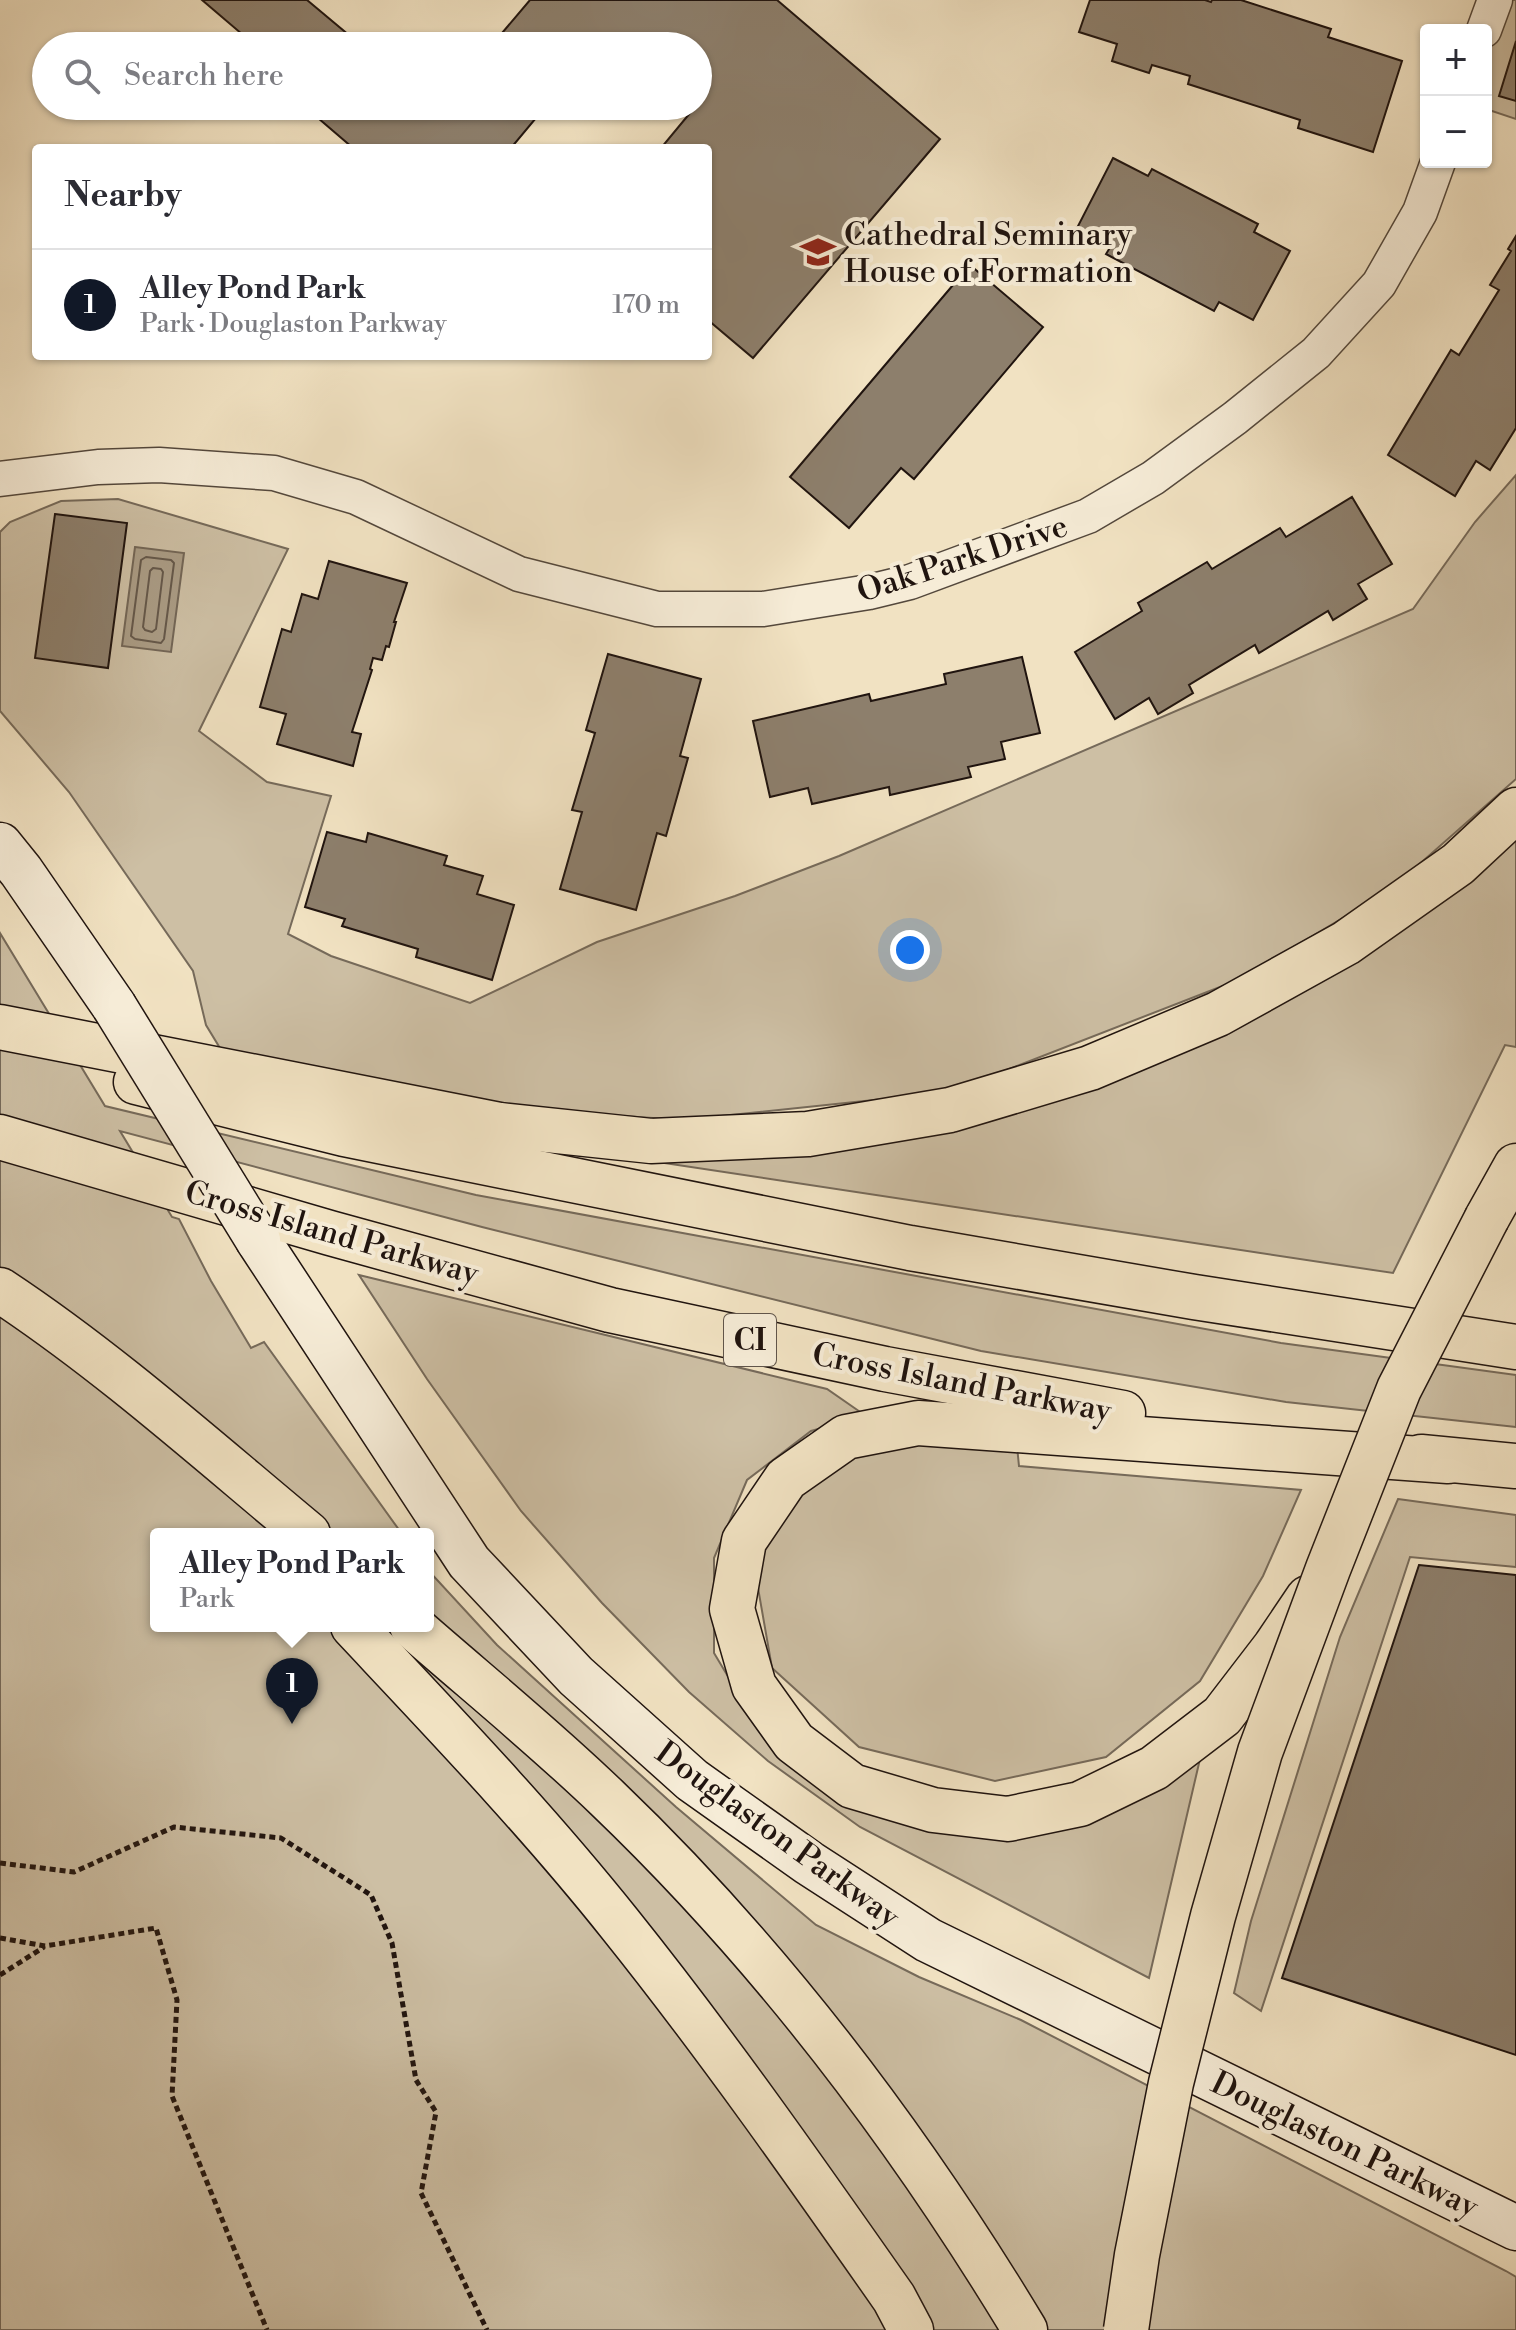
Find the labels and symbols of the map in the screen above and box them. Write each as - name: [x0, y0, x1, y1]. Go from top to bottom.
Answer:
- place label: Cathedral Seminary House of Formation: [844, 215, 1133, 292]
- school or university icon: Cathedral Seminary House of Formation: [799, 233, 837, 271]
- street label: Oak Park Drive: [852, 506, 1073, 612]
- your location: [890, 930, 930, 970]
- street label: Cross Island Parkway: [180, 1172, 484, 1294]
- road number: CI: [724, 1314, 776, 1366]
- street label: Cross Island Parkway: [809, 1334, 1115, 1432]
- pin: 1: [266, 1658, 318, 1724]
- street label: Douglaston Parkway: [647, 1733, 908, 1937]
- street label: Douglaston Parkway: [1204, 2063, 1485, 2227]

